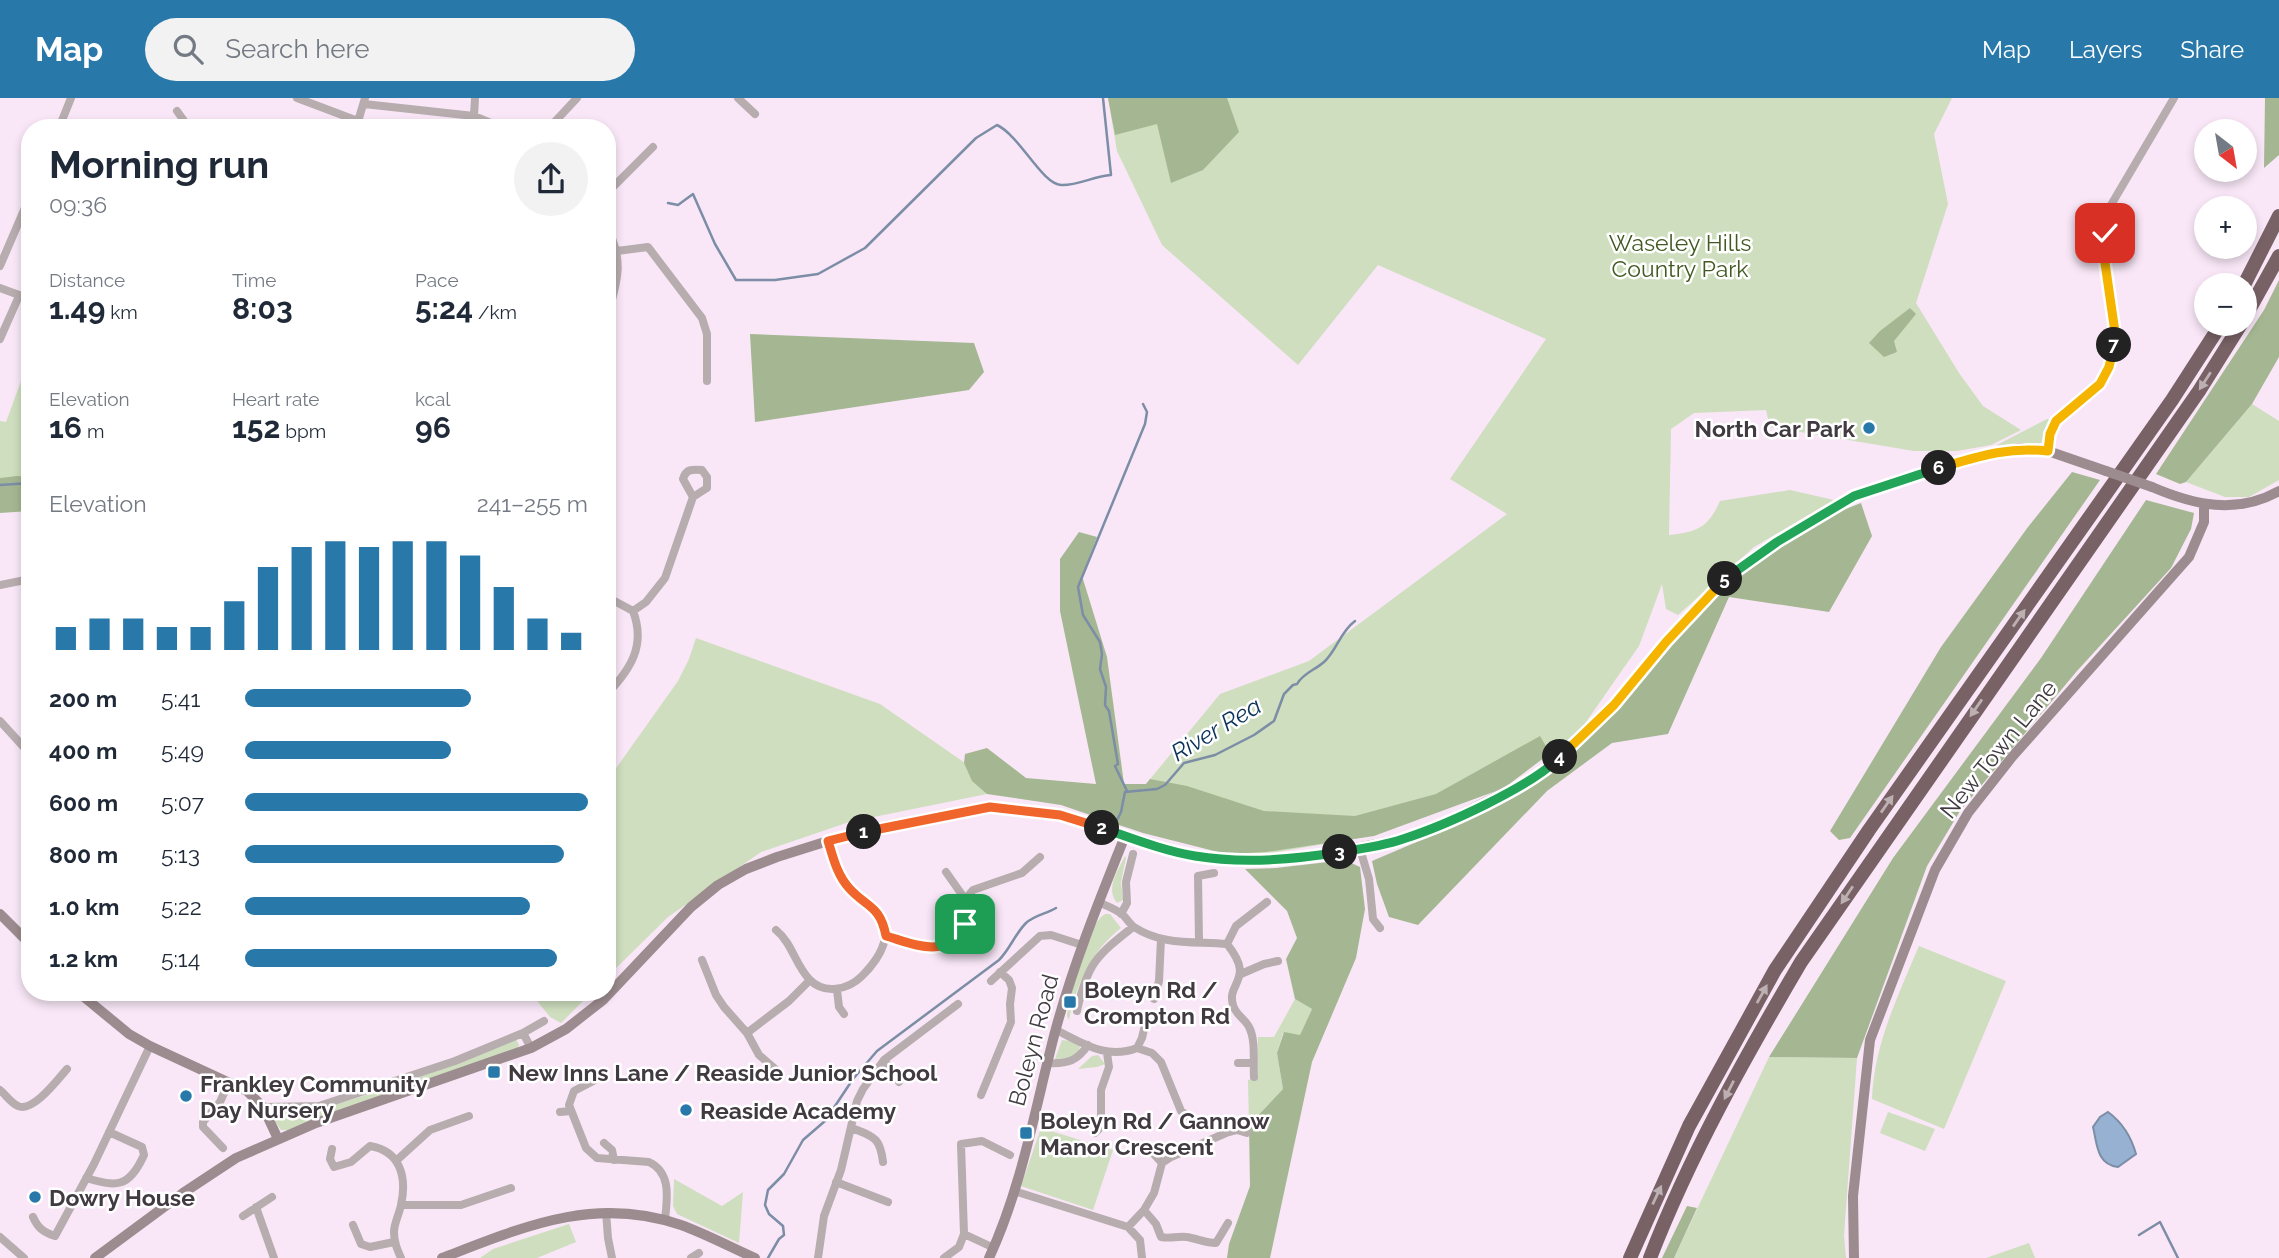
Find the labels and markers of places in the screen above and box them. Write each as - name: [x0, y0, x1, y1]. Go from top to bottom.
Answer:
- pin: [2075, 203, 2135, 263]
- pin: 7: [2096, 328, 2132, 362]
- place label: North Car Park: [1695, 415, 1855, 442]
- marker: North Car Park: [1861, 420, 1877, 436]
- pin: 6: [1922, 450, 1956, 486]
- pin: 5: [1708, 561, 1742, 596]
- pin: 4: [1542, 740, 1578, 774]
- pin: 2: [1084, 810, 1120, 846]
- pin: 1: [846, 814, 882, 850]
- pin: 3: [1322, 834, 1358, 870]
- pin: [935, 894, 995, 954]
- place label: Boleyn Rd / Crompton Rd: [1084, 976, 1230, 1029]
- marker: Boleyn Rd / Crompton Rd: [1062, 994, 1078, 1010]
- place label: New Inns Lane / Reaside Junior School: [508, 1059, 938, 1086]
- marker: New Inns Lane / Reaside Junior School: [486, 1064, 502, 1080]
- place label: Frankley Community Day Nursery: [200, 1070, 428, 1123]
- marker: Frankley Community Day Nursery: [178, 1088, 194, 1104]
- place label: Reaside Academy: [700, 1097, 897, 1124]
- marker: Reaside Academy: [678, 1102, 694, 1118]
- place label: Boleyn Rd / Gannow Manor Crescent: [1040, 1107, 1270, 1160]
- marker: Boleyn Rd / Gannow Manor Crescent: [1018, 1125, 1034, 1141]
- place label: Dowry House: [49, 1184, 195, 1211]
- marker: Dowry House: [27, 1189, 43, 1205]

